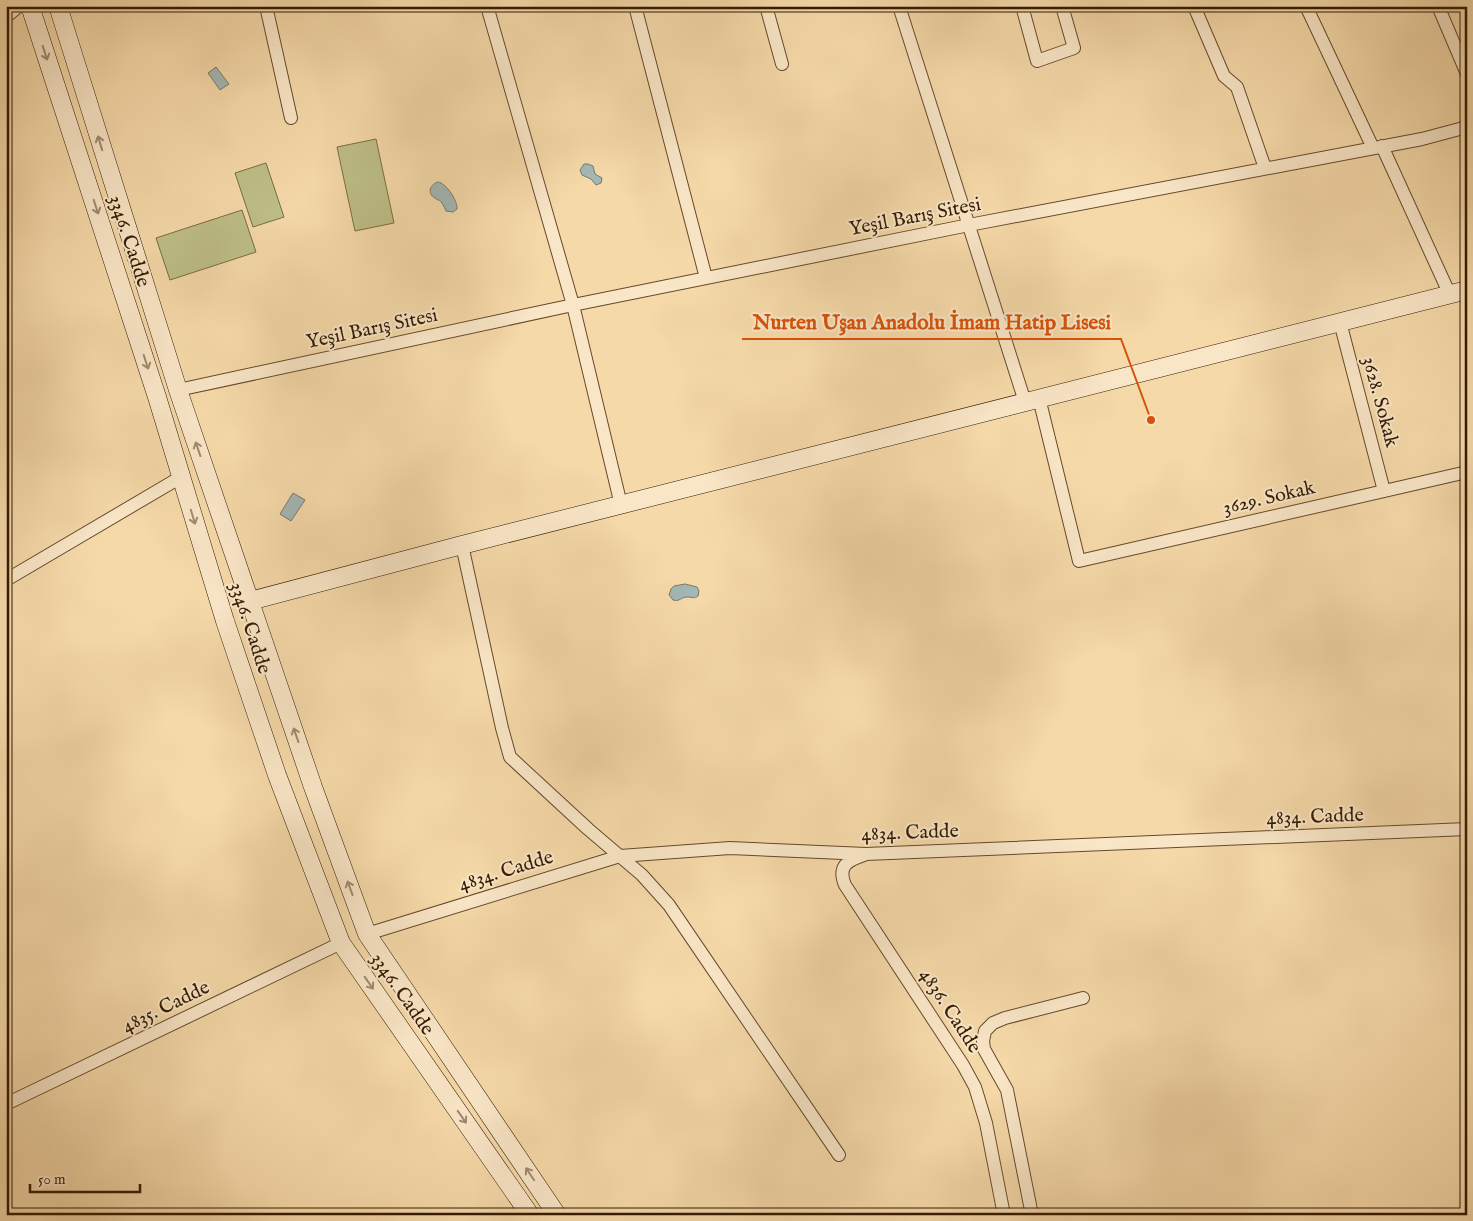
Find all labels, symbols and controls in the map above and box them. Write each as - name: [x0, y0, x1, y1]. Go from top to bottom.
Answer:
- one-way arrow: [41, 44, 51, 60]
- one-way arrow: [95, 135, 105, 151]
- street label: 3346. Cadde: [102, 192, 156, 290]
- street label: Yeşil Barış Sitesi: [847, 192, 983, 242]
- one-way arrow: [91, 199, 101, 215]
- street label: Yeşil Barış Sitesi: [304, 303, 440, 355]
- callout: Nurten Uşan Anadolu İmam Hatip Lisesi: [742, 303, 1121, 339]
- text: Nurten Uşan Anadolu İmam Hatip Lisesi: [752, 309, 1112, 337]
- one-way arrow: [141, 353, 151, 369]
- street label: 3628. Sokak: [1356, 354, 1404, 450]
- one-way arrow: [193, 441, 202, 457]
- street label: 3629. Sokak: [1221, 475, 1318, 521]
- one-way arrow: [189, 509, 199, 525]
- street label: 3346. Cadde: [223, 579, 277, 677]
- one-way arrow: [290, 727, 300, 743]
- street label: 4834. Cadde: [1266, 803, 1364, 831]
- street label: 4834. Cadde: [861, 819, 959, 847]
- street label: 4834. Cadde: [456, 845, 556, 897]
- one-way arrow: [345, 881, 354, 896]
- street label: 3346. Cadde: [364, 948, 440, 1040]
- street label: 4836. Cadde: [913, 964, 987, 1058]
- street label: 4835. Cadde: [118, 975, 214, 1039]
- one-way arrow: [364, 976, 374, 990]
- one-way arrow: [457, 1110, 467, 1124]
- scale bar: [30, 1161, 140, 1193]
- one-way arrow: [524, 1168, 534, 1182]
- text: 50 m: [38, 1170, 66, 1189]

